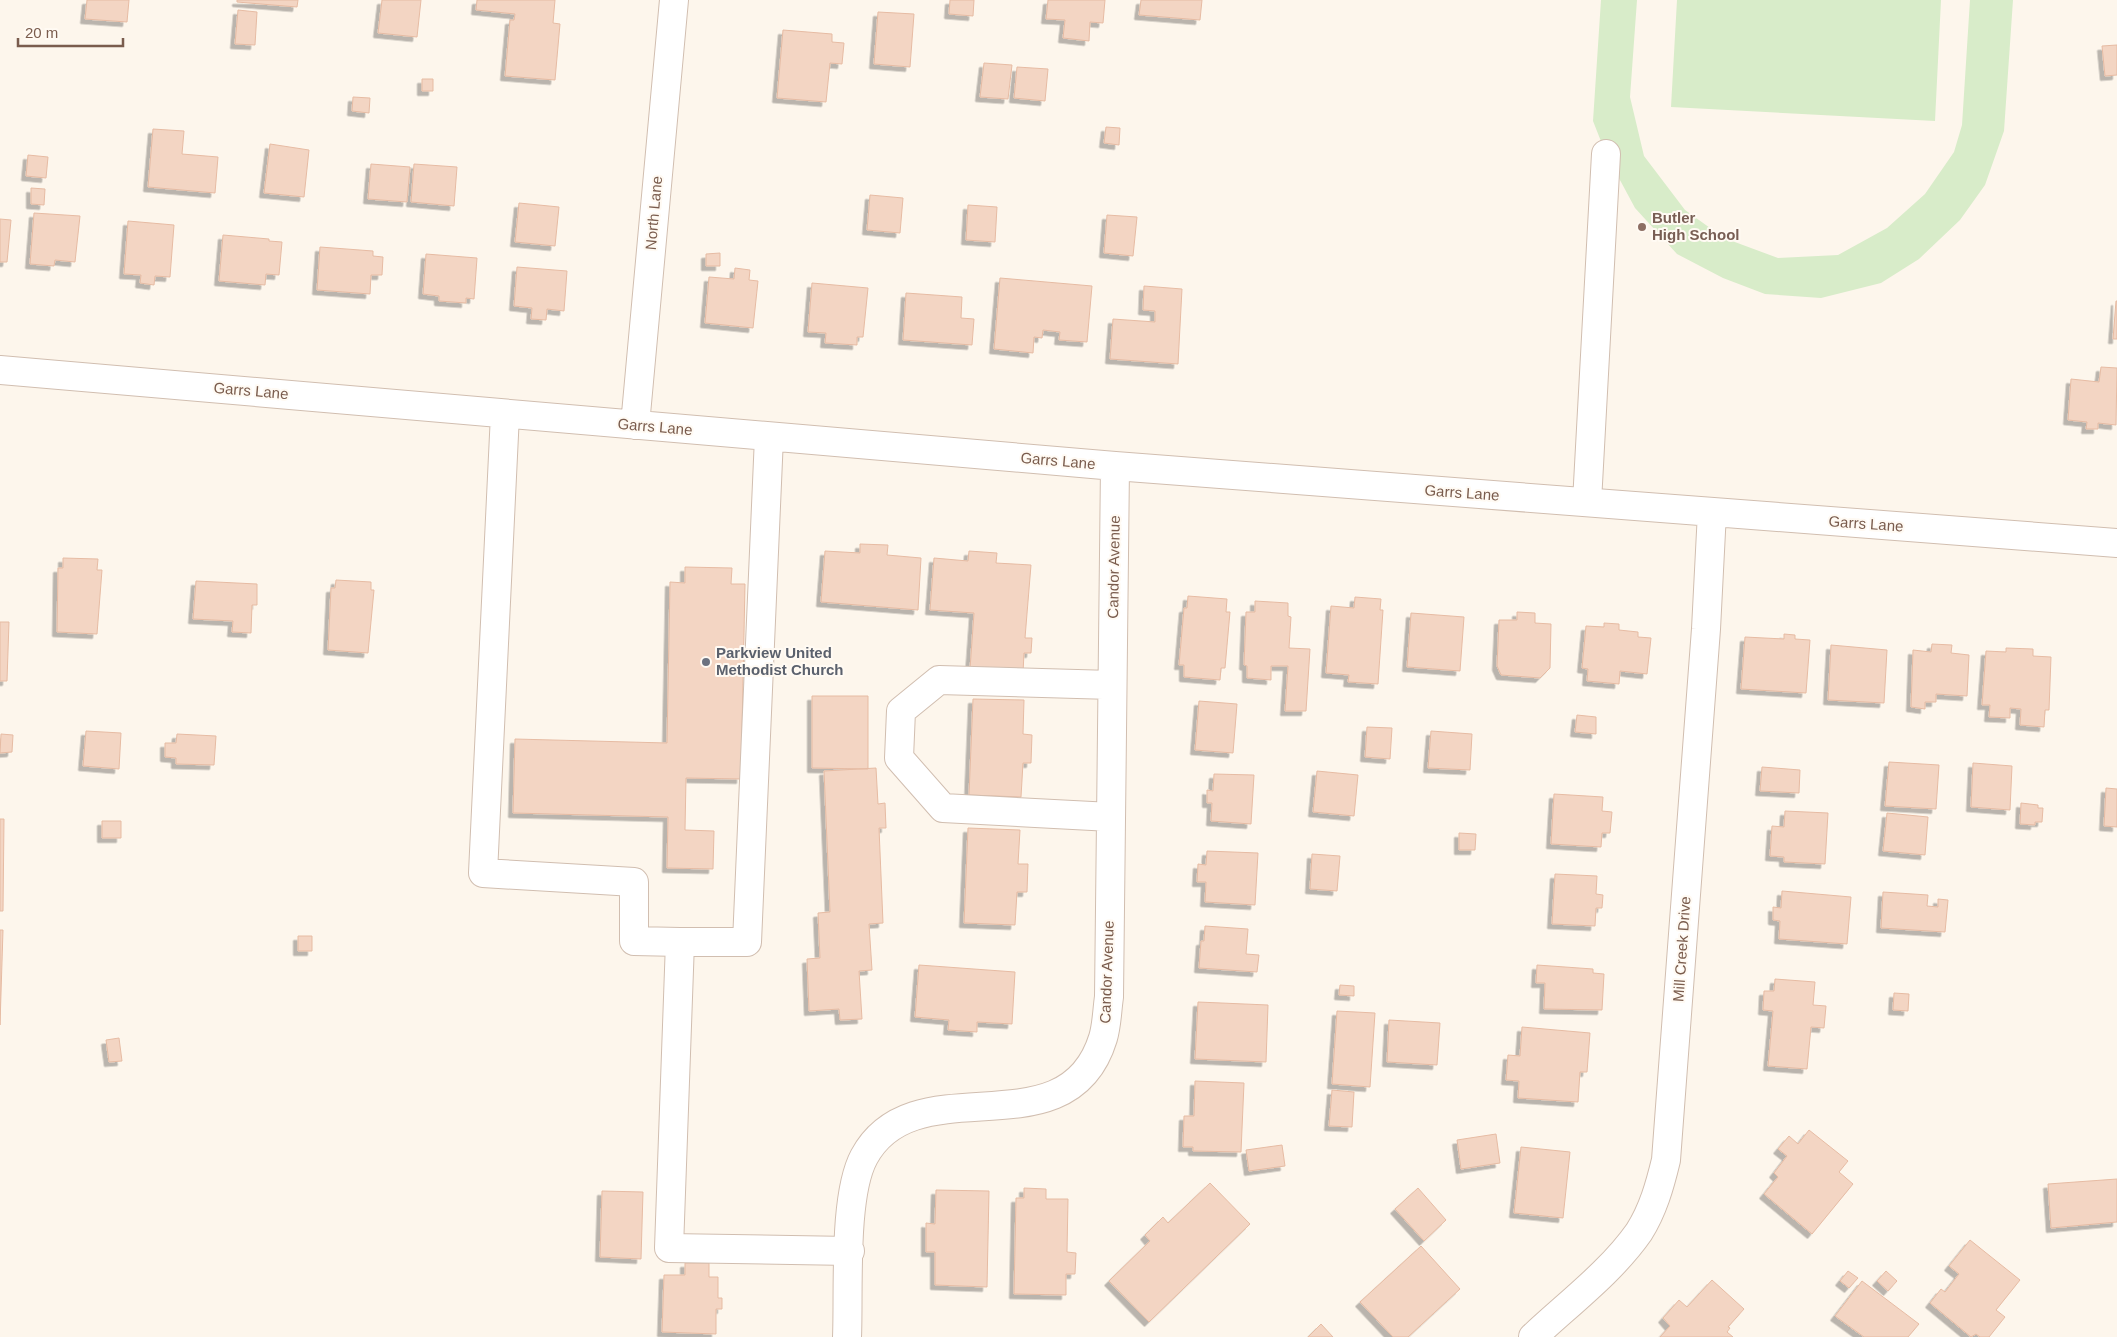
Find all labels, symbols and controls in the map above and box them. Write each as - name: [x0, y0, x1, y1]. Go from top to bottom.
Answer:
- scale bar: [18, 15, 122, 47]
- text: 20 m: [25, 24, 58, 41]
- street label: North Lane: [642, 175, 665, 251]
- place label: Butler High School: [1652, 209, 1740, 243]
- marker: Butler High School: [1636, 221, 1648, 233]
- street label: Garrs Lane: [213, 379, 289, 402]
- street label: Garrs Lane: [617, 415, 693, 438]
- street label: Garrs Lane: [1020, 449, 1096, 472]
- street label: Garrs Lane: [1424, 481, 1500, 504]
- street label: Garrs Lane: [1828, 512, 1904, 535]
- street label: Candor Avenue: [1104, 515, 1123, 619]
- place label: Parkview United Methodist Church: [716, 644, 844, 678]
- marker: Parkview United Methodist Church: [700, 656, 712, 668]
- street label: Mill Creek Drive: [1669, 896, 1694, 1002]
- street label: Candor Avenue: [1096, 920, 1117, 1024]

